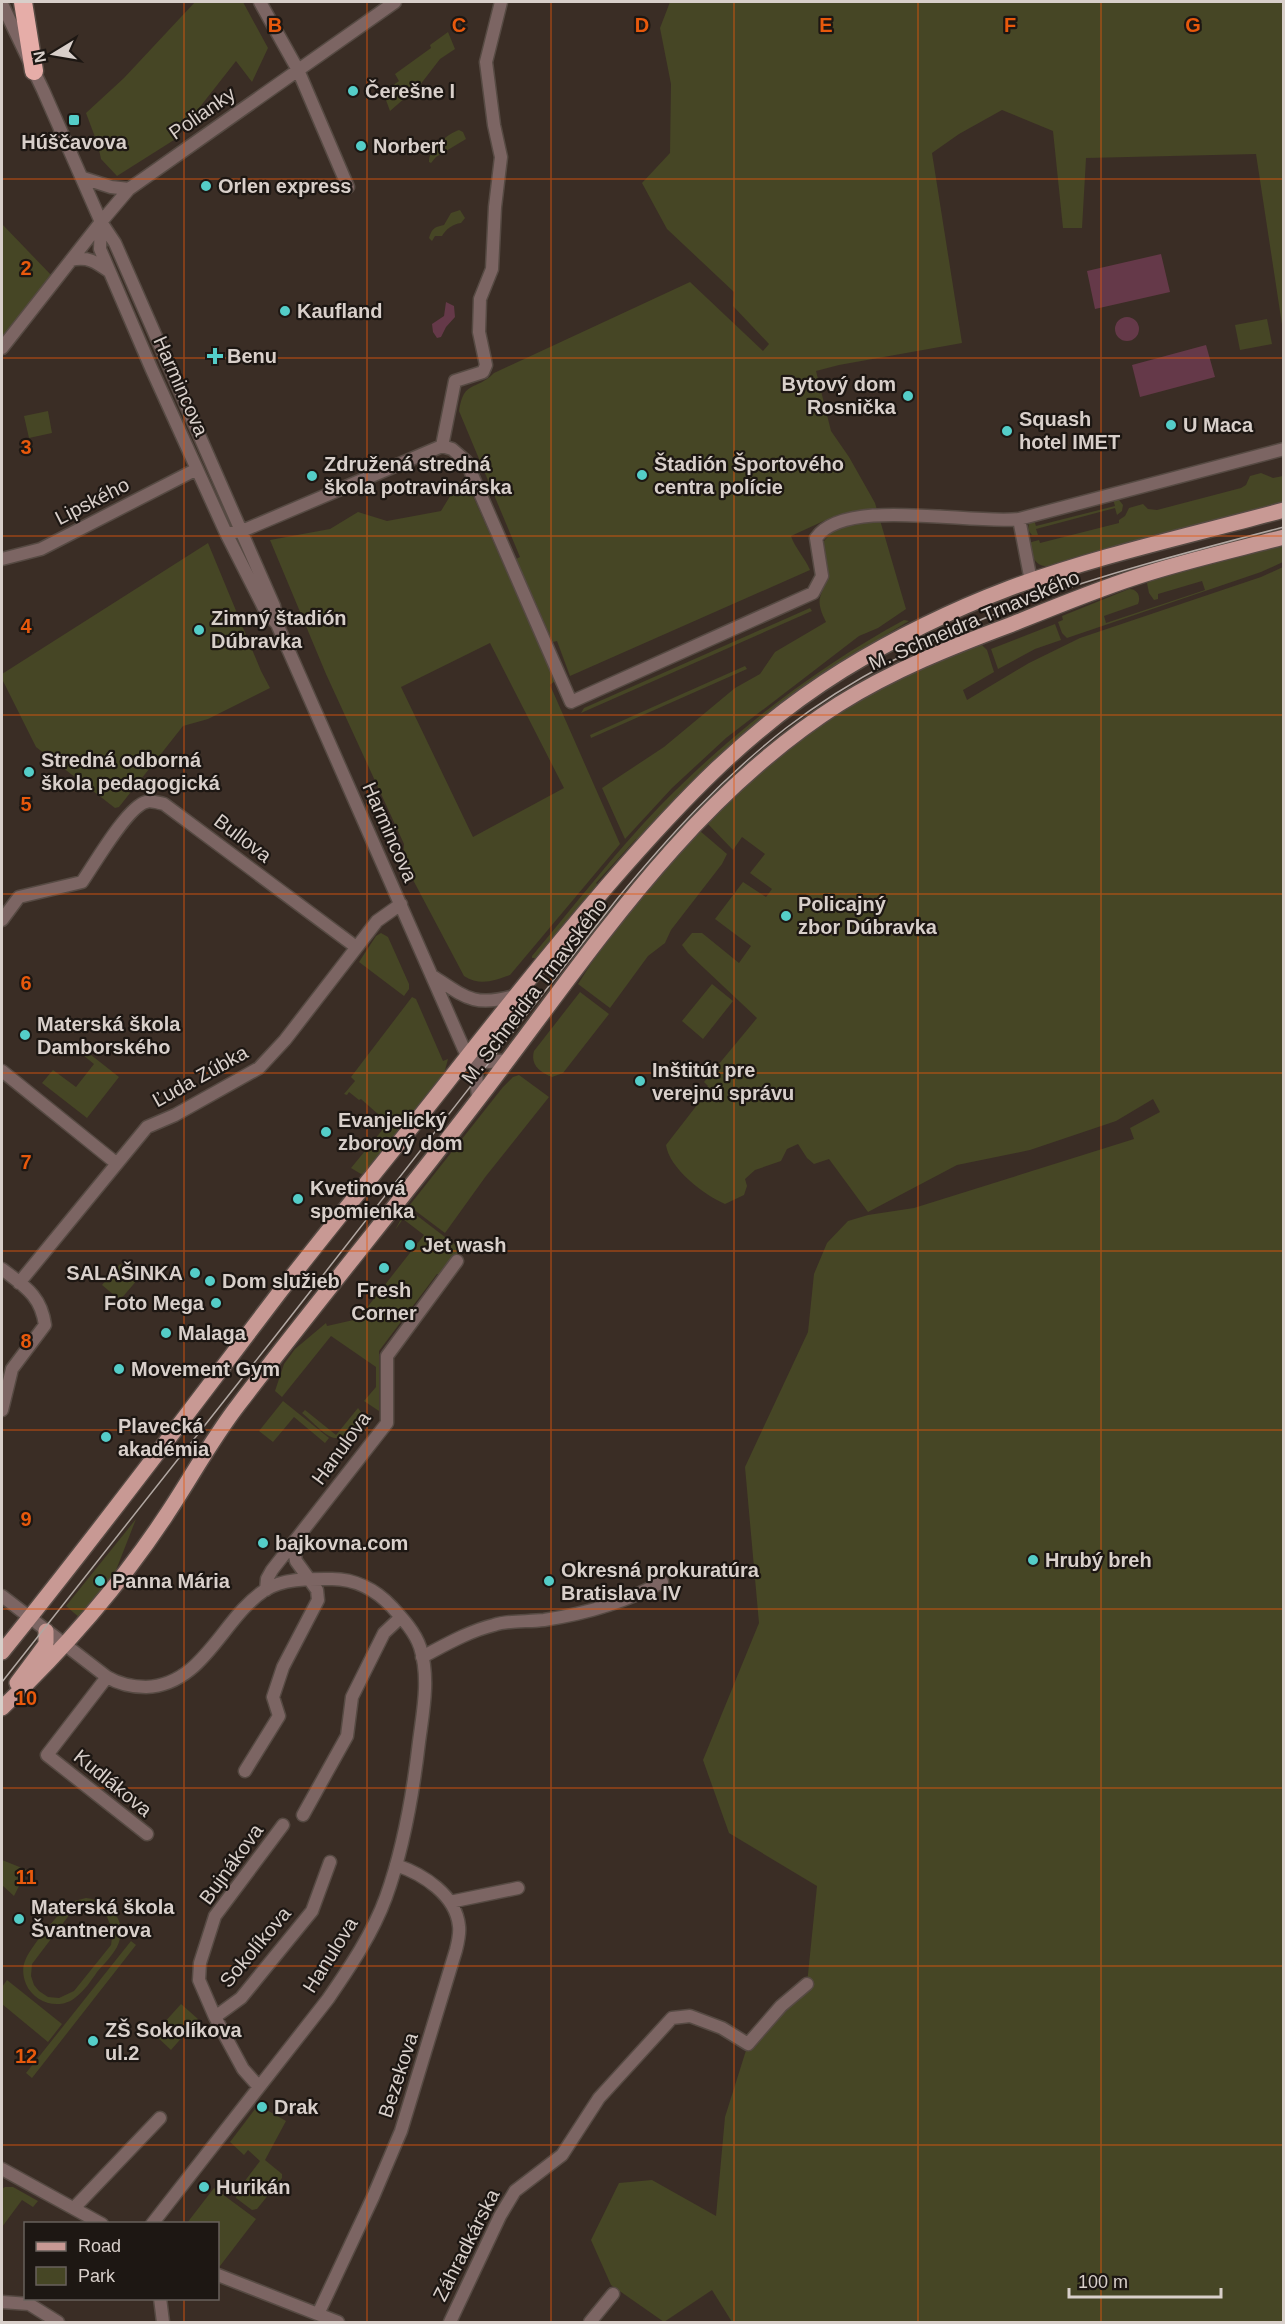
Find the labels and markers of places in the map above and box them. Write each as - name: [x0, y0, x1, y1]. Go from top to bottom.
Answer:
- place label: Čerešne I: [365, 79, 455, 102]
- marker: Čerešne I: [346, 84, 360, 98]
- marker: Húščavova: [67, 113, 81, 127]
- place label: Húščavova: [21, 131, 128, 153]
- place label: Norbert: [373, 135, 446, 157]
- marker: Norbert: [354, 139, 368, 153]
- place label: Orlen express: [218, 175, 351, 197]
- marker: Orlen express: [199, 179, 213, 193]
- place label: Kaufland: [297, 300, 383, 322]
- marker: Kaufland: [278, 304, 292, 318]
- place label: Benu: [227, 345, 277, 367]
- marker: Benu: [208, 349, 222, 363]
- place label: Bytový dom Rosnička: [782, 373, 897, 418]
- marker: Bytový dom Rosnička: [901, 389, 915, 403]
- place label: Squash hotel IMET: [1019, 408, 1120, 453]
- place label: U Maca: [1183, 414, 1254, 436]
- marker: U Maca: [1164, 418, 1178, 432]
- marker: Squash hotel IMET: [1000, 424, 1014, 438]
- place label: Štadión Športového centra polície: [654, 452, 844, 498]
- place label: Združená stredná škola potravinárska: [324, 453, 513, 498]
- marker: Štadión Športového centra polície: [635, 468, 649, 482]
- marker: Združená stredná škola potravinárska: [305, 469, 319, 483]
- place label: Zimný štadión Dúbravka: [211, 607, 347, 652]
- marker: Zimný štadión Dúbravka: [192, 623, 206, 637]
- place label: Stredná odborná škola pedagogická: [41, 749, 221, 794]
- marker: Stredná odborná škola pedagogická: [22, 765, 36, 779]
- place label: Policajný zbor Dúbravka: [798, 893, 938, 938]
- marker: Policajný zbor Dúbravka: [779, 909, 793, 923]
- place label: Materská škola Damborského: [37, 1013, 181, 1058]
- marker: Materská škola Damborského: [18, 1028, 32, 1042]
- place label: Inštitút pre verejnú správu: [652, 1059, 794, 1104]
- marker: Inštitút pre verejnú správu: [633, 1074, 647, 1088]
- place label: Evanjelický zborový dom: [338, 1109, 462, 1154]
- marker: Evanjelický zborový dom: [319, 1125, 333, 1139]
- place label: Kvetinová spomienka: [310, 1177, 415, 1222]
- marker: Kvetinová spomienka: [291, 1192, 305, 1206]
- place label: Jet wash: [422, 1234, 506, 1256]
- marker: Jet wash: [403, 1238, 417, 1252]
- place label: SALAŠINKA: [66, 1261, 183, 1284]
- marker: Fresh Corner: [377, 1261, 391, 1275]
- marker: SALAŠINKA: [188, 1266, 202, 1280]
- place label: Dom služieb: [222, 1270, 340, 1292]
- marker: Dom služieb: [203, 1274, 217, 1288]
- place label: Fresh Corner: [351, 1279, 417, 1324]
- place label: Foto Mega: [104, 1292, 205, 1314]
- marker: Foto Mega: [209, 1296, 223, 1310]
- place label: Malaga: [178, 1322, 247, 1344]
- marker: Malaga: [159, 1326, 173, 1340]
- place label: Movement Gym: [131, 1358, 280, 1380]
- marker: Movement Gym: [112, 1362, 126, 1376]
- place label: Plavecká akadémia: [118, 1415, 210, 1460]
- marker: Plavecká akadémia: [99, 1430, 113, 1444]
- place label: bajkovna.com: [275, 1532, 408, 1554]
- marker: bajkovna.com: [256, 1536, 270, 1550]
- place label: Hrubý breh: [1045, 1549, 1152, 1571]
- marker: Hrubý breh: [1026, 1553, 1040, 1567]
- place label: Okresná prokuratúra Bratislava IV: [561, 1559, 760, 1604]
- place label: Panna Mária: [112, 1570, 231, 1592]
- marker: Panna Mária: [93, 1574, 107, 1588]
- marker: Okresná prokuratúra Bratislava IV: [542, 1574, 556, 1588]
- place label: Materská škola Švantnerova: [31, 1896, 175, 1941]
- marker: Materská škola Švantnerova: [12, 1912, 26, 1926]
- place label: ZŠ Sokolíkova ul.2: [105, 2018, 243, 2064]
- marker: ZŠ Sokolíkova ul.2: [86, 2034, 100, 2048]
- place label: Drak: [274, 2096, 319, 2118]
- marker: Drak: [255, 2100, 269, 2114]
- place label: Hurikán: [216, 2176, 290, 2198]
- marker: Hurikán: [197, 2180, 211, 2194]

